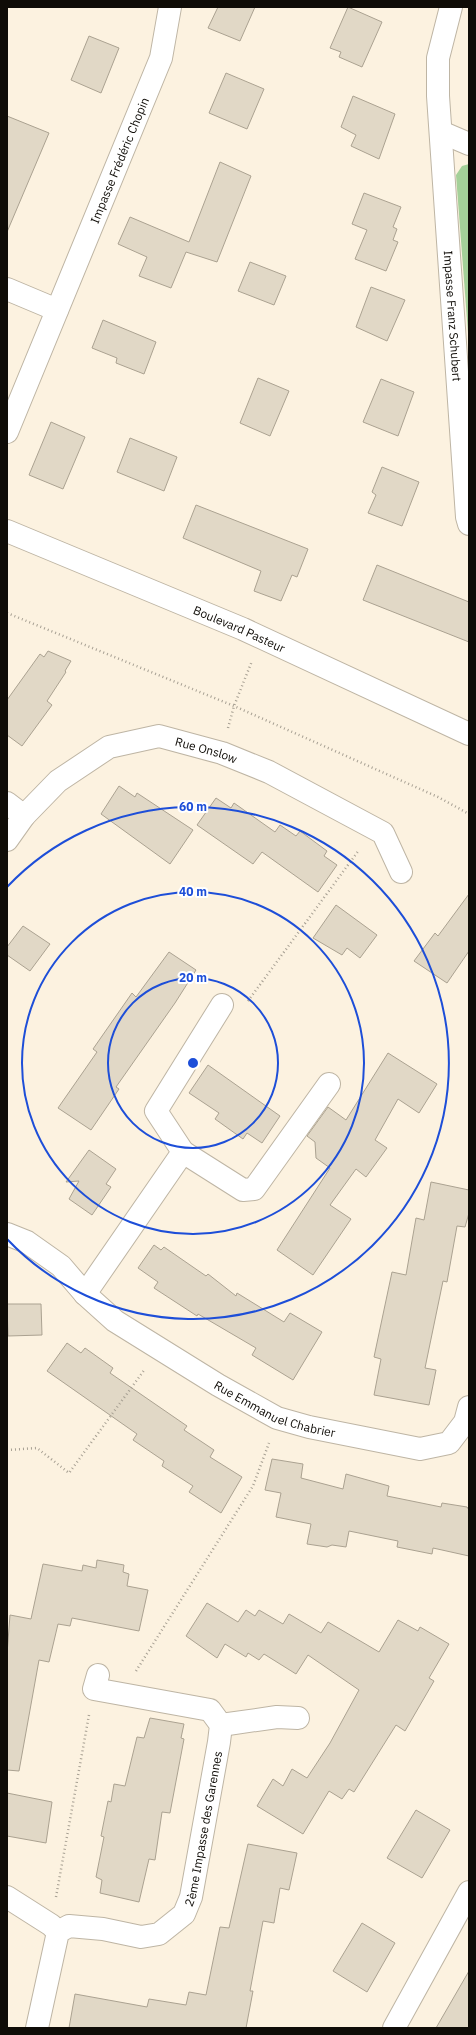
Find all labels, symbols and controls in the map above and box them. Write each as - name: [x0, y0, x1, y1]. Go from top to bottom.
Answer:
- street label: Impasse Frédéric Chopin: [86, 95, 152, 225]
- street label: Impasse Franz Schubert: [441, 250, 465, 382]
- street label: Boulevard Pasteur: [191, 602, 288, 655]
- street label: Rue Onslow: [174, 733, 240, 766]
- text: 60 m: [179, 799, 207, 814]
- text: 40 m: [179, 884, 207, 899]
- text: 20 m: [179, 970, 207, 985]
- centre of rings: [186, 1056, 200, 1070]
- street label: Rue Emmanuel Chabrier: [212, 1377, 337, 1440]
- street label: 2ème Impasse des Garennes: [181, 1750, 225, 1908]

